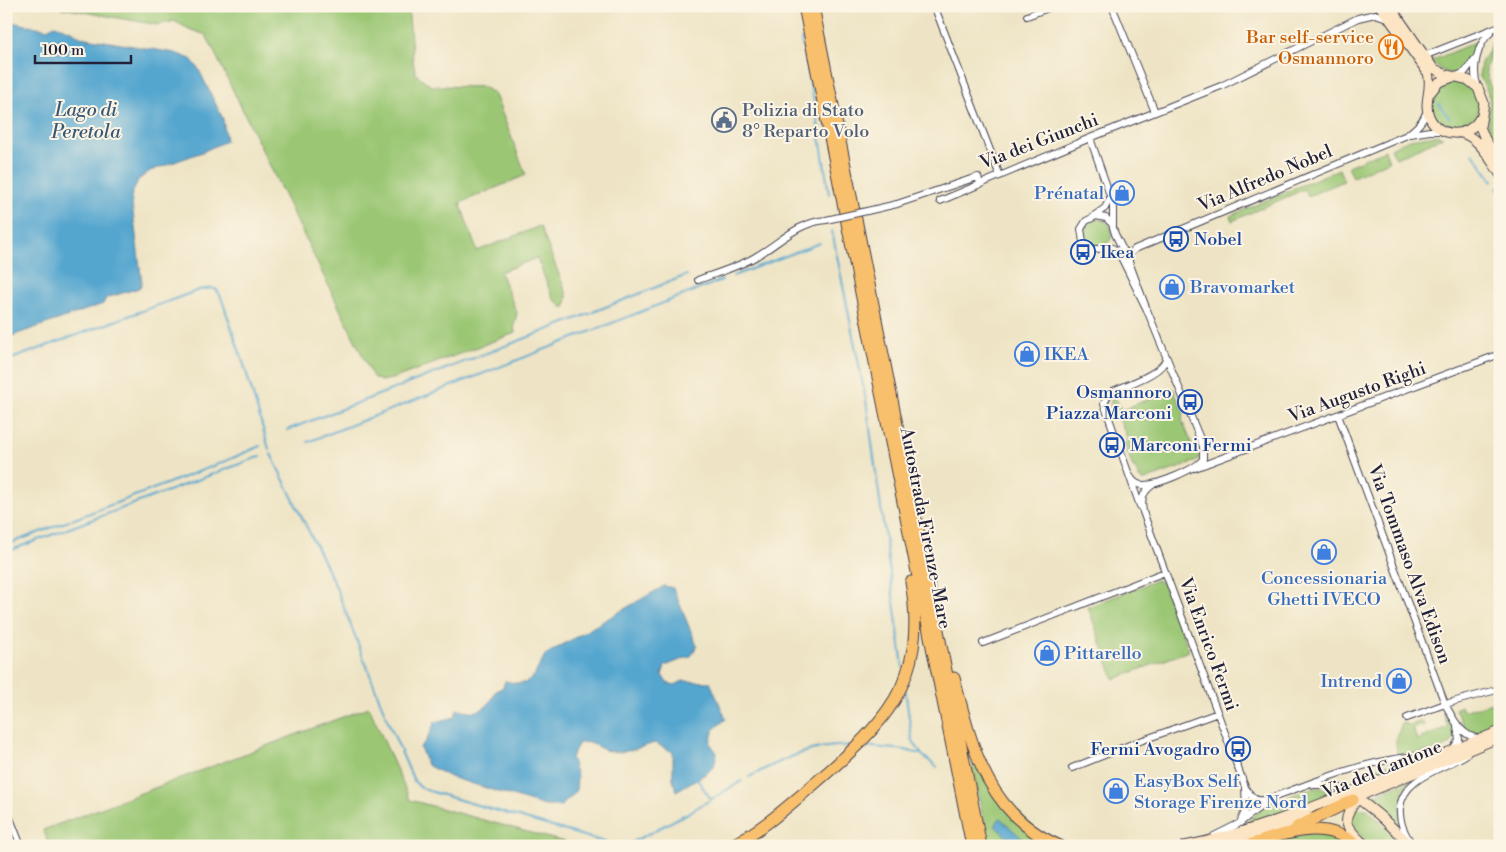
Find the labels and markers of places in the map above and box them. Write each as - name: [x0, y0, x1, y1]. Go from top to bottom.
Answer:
- place label: Bar self-service Osmannoro: [1245, 26, 1374, 70]
- restaurant icon: Bar self-service Osmannoro: [1378, 34, 1404, 60]
- place label: Polizia di Stato 8° Reparto Volo: [742, 99, 869, 143]
- public building icon: Polizia di Stato 8° Reparto Volo: [711, 107, 737, 133]
- shop icon: Prénatal: [1109, 180, 1135, 206]
- place label: Prénatal: [1034, 182, 1105, 205]
- bus stop icon: Nobel: [1163, 226, 1189, 252]
- place label: Nobel: [1194, 228, 1243, 251]
- bus stop icon: Ikea: [1070, 239, 1096, 265]
- place label: Ikea: [1100, 241, 1135, 264]
- shop icon: Bravomarket: [1159, 274, 1185, 300]
- place label: Bravomarket: [1189, 276, 1296, 299]
- shop icon: IKEA: [1014, 341, 1040, 367]
- place label: IKEA: [1044, 343, 1089, 366]
- place label: Osmannoro Piazza Marconi: [1046, 381, 1172, 425]
- bus stop icon: Osmannoro Piazza Marconi: [1177, 389, 1203, 415]
- bus stop icon: Marconi Fermi: [1099, 432, 1125, 458]
- place label: Marconi Fermi: [1130, 434, 1252, 457]
- shop icon: Concessionaria Ghetti IVECO: [1311, 539, 1337, 565]
- place label: Concessionaria Ghetti IVECO: [1261, 567, 1388, 611]
- shop icon: Pittarello: [1034, 640, 1060, 666]
- place label: Pittarello: [1064, 642, 1142, 665]
- shop icon: Intrend: [1386, 668, 1412, 694]
- place label: Intrend: [1320, 670, 1383, 693]
- bus stop icon: Fermi Avogadro: [1225, 736, 1251, 762]
- place label: Fermi Avogadro: [1090, 738, 1220, 761]
- place label: EasyBox Self Storage Firenze Nord: [1134, 770, 1308, 814]
- shop icon: EasyBox Self Storage Firenze Nord: [1103, 778, 1129, 804]

